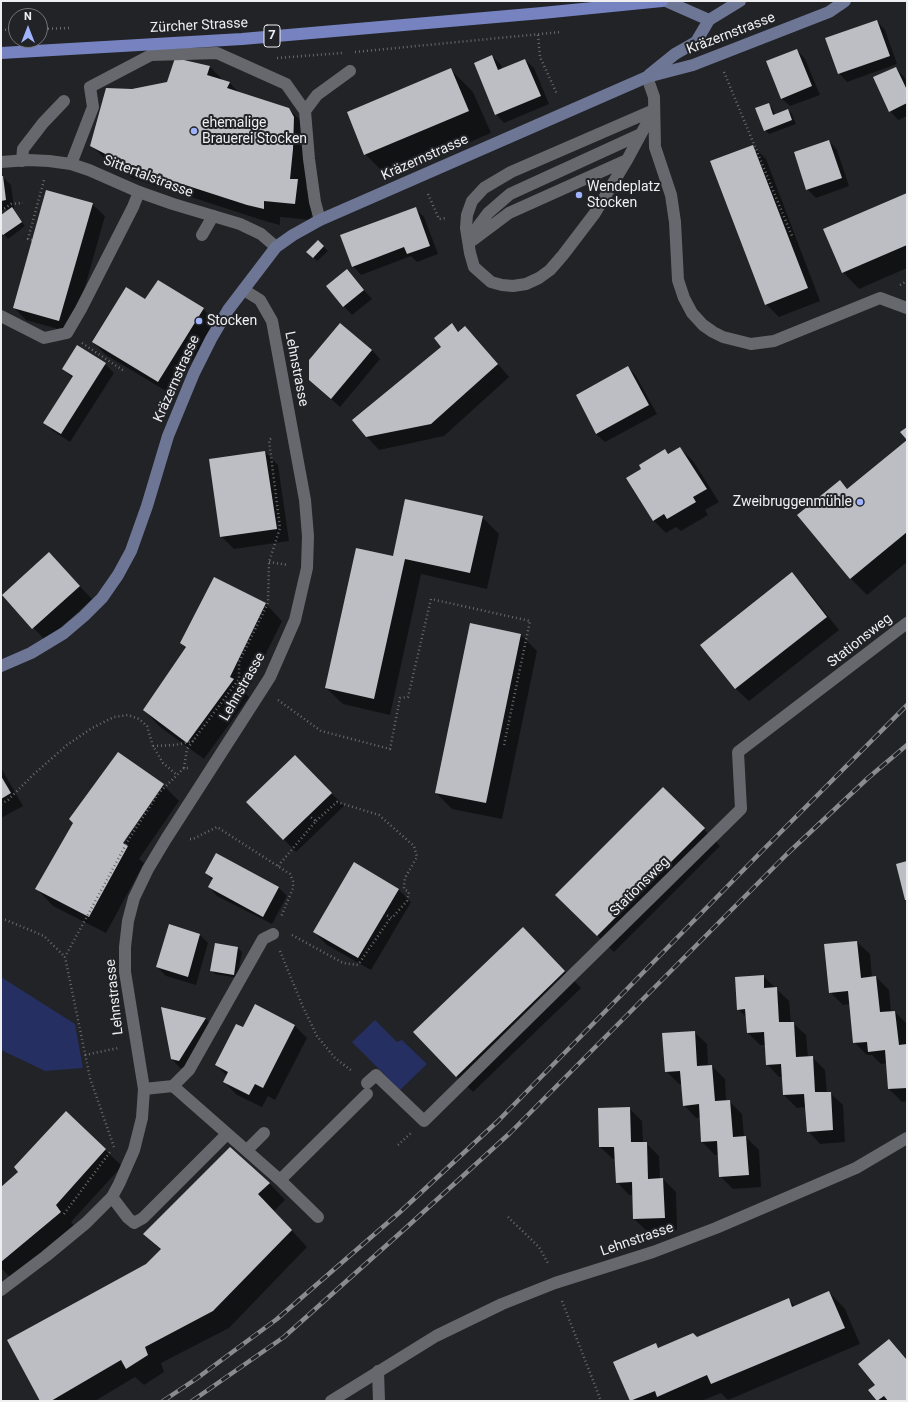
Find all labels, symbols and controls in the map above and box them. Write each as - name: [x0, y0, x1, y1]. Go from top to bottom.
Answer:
- north arrow: [8, 8, 48, 48]
- street label: Kräzernstrasse: [684, 9, 778, 59]
- text: N: [24, 10, 32, 23]
- street label: Zürcher Strasse: [150, 15, 248, 37]
- road number: 7: [264, 25, 280, 47]
- place label: ehemalige Brauerei Stocken: [202, 115, 307, 148]
- marker: ehemalige Brauerei Stocken: [189, 126, 199, 136]
- street label: Kräzernstrasse: [379, 131, 471, 185]
- street label: Sittertalstrasse: [101, 152, 195, 202]
- place label: Wendeplatz Stocken: [587, 179, 660, 212]
- marker: Wendeplatz Stocken: [574, 190, 584, 200]
- place label: Stocken: [207, 313, 257, 329]
- marker: Stocken: [194, 316, 204, 326]
- street label: Lehnstrasse: [280, 330, 312, 408]
- street label: Kräzernstrasse: [150, 333, 204, 425]
- place label: Zweibruggenmühle: [733, 494, 852, 510]
- marker: Zweibruggenmühle: [855, 497, 865, 507]
- street label: Stationsweg: [824, 611, 896, 671]
- street label: Lehnstrasse: [217, 650, 269, 724]
- street label: Stationsweg: [607, 854, 673, 920]
- street label: Lehnstrasse: [103, 958, 127, 1036]
- street label: Lehnstrasse: [598, 1220, 676, 1260]

